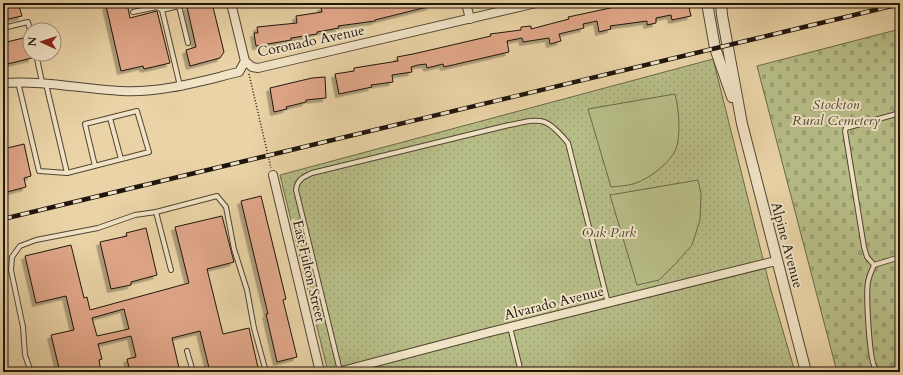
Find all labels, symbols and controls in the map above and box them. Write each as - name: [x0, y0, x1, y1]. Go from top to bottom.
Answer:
- street label: Coronado Avenue: [256, 20, 366, 62]
- north arrow: [22, 22, 62, 62]
- text: N: [25, 36, 40, 47]
- park label: Stockton Rural Cemetery: [792, 95, 880, 130]
- street label: Alpine Avenue: [766, 200, 808, 290]
- street label: East Fulton Street: [288, 218, 330, 324]
- park label: Oak Park: [582, 223, 636, 242]
- street label: Alvarado Avenue: [502, 281, 606, 325]

